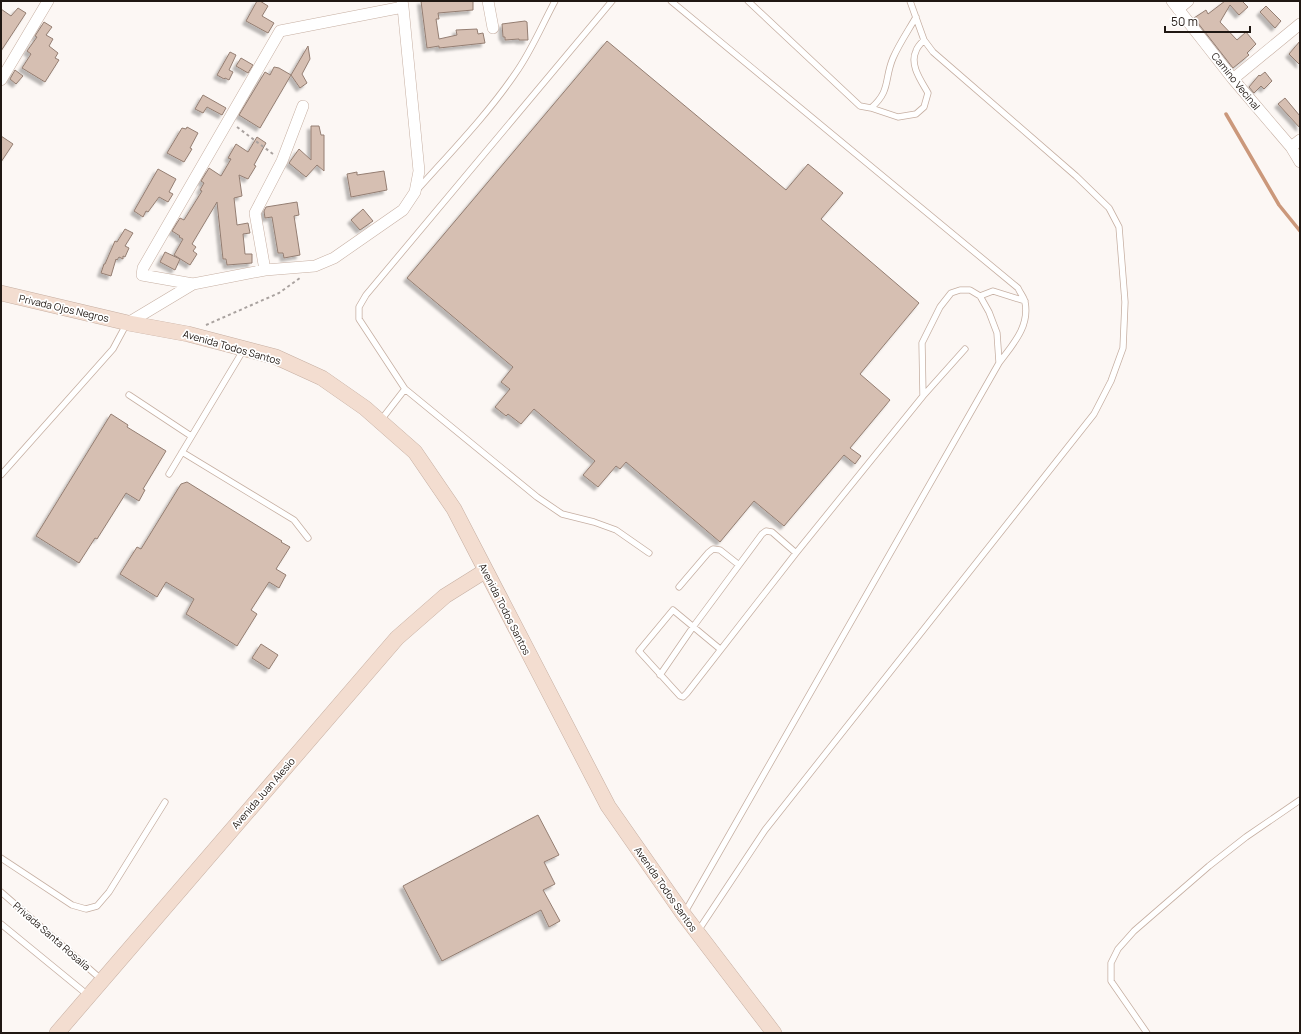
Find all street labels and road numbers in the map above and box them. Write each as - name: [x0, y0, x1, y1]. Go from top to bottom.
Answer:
- street label: Camino Vecinal: [1208, 49, 1264, 113]
- street label: Privada Ojos Negros: [18, 291, 110, 325]
- street label: Avenida Todos Santos: [182, 326, 282, 368]
- street label: Avenida Todos Santos: [476, 561, 534, 657]
- street label: Avenida Juan Alesio: [228, 754, 298, 832]
- street label: Avenida Todos Santos: [631, 844, 701, 934]
- street label: Privada Santa Rosalía: [10, 898, 94, 974]

